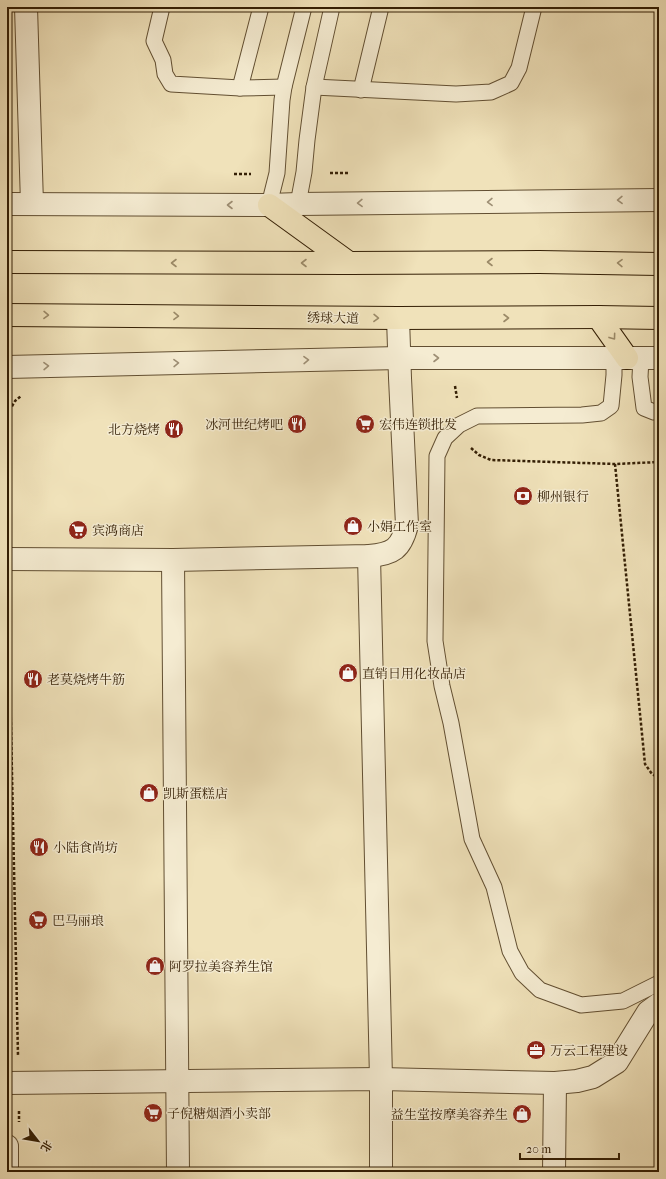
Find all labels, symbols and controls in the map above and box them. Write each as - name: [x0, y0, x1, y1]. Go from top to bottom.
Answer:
- one-way arrow: [617, 196, 623, 205]
- one-way arrow: [487, 198, 493, 206]
- one-way arrow: [357, 199, 363, 207]
- one-way arrow: [227, 201, 233, 209]
- one-way arrow: [487, 258, 493, 266]
- one-way arrow: [171, 259, 177, 267]
- one-way arrow: [301, 259, 307, 267]
- one-way arrow: [617, 259, 623, 267]
- street label: 绣球大道: [307, 310, 359, 326]
- one-way arrow: [43, 311, 49, 319]
- one-way arrow: [173, 312, 179, 320]
- one-way arrow: [373, 314, 379, 322]
- one-way arrow: [503, 314, 509, 322]
- one-way arrow: [608, 333, 615, 340]
- one-way arrow: [433, 354, 439, 362]
- one-way arrow: [303, 356, 309, 364]
- one-way arrow: [173, 359, 179, 367]
- one-way arrow: [43, 362, 49, 371]
- restaurant icon: 冰河世纪烤吧: [286, 413, 308, 435]
- supermarket icon: 宏伟连锁批发: [354, 413, 376, 435]
- place label: 冰河世纪烤吧: [205, 417, 283, 432]
- place label: 宏伟连锁批发: [379, 417, 457, 432]
- restaurant icon: 北方烧烤: [163, 418, 185, 440]
- place label: 北方烧烤: [108, 422, 160, 437]
- bank icon: 柳州银行: [512, 485, 534, 507]
- place label: 柳州银行: [537, 489, 589, 504]
- shop icon: 小娟工作室: [342, 515, 364, 537]
- supermarket icon: 宾鸿商店: [67, 519, 89, 541]
- place label: 小娟工作室: [367, 519, 432, 534]
- place label: 宾鸿商店: [92, 523, 144, 538]
- shop icon: 直销日用化妆品店: [337, 662, 359, 684]
- place label: 直销日用化妆品店: [362, 666, 466, 681]
- restaurant icon: 老莫烧烤牛筋: [22, 668, 44, 690]
- place label: 老莫烧烤牛筋: [47, 672, 125, 687]
- shop icon: 凯斯蛋糕店: [138, 782, 160, 804]
- place label: 凯斯蛋糕店: [163, 786, 228, 801]
- restaurant icon: 小陆食尚坊: [28, 836, 50, 858]
- place label: 小陆食尚坊: [53, 840, 118, 855]
- supermarket icon: 巴马丽琅: [27, 909, 49, 931]
- place label: 巴马丽琅: [52, 913, 104, 928]
- shop icon: 阿罗拉美容养生馆: [144, 955, 166, 977]
- place label: 阿罗拉美容养生馆: [169, 959, 273, 974]
- office icon: 万云工程建设: [525, 1039, 547, 1061]
- place label: 万云工程建设: [550, 1043, 628, 1058]
- supermarket icon: 子倪糖烟酒小卖部: [142, 1102, 164, 1124]
- shop icon: 益生堂按摩美容养生: [511, 1103, 533, 1125]
- place label: 子倪糖烟酒小卖部: [167, 1106, 271, 1121]
- place label: 益生堂按摩美容养生: [391, 1107, 508, 1122]
- north arrow: [18, 1121, 58, 1161]
- scale bar: [520, 1135, 619, 1161]
- text: 北: [38, 1138, 55, 1154]
- text: 20 m: [526, 1142, 551, 1156]

